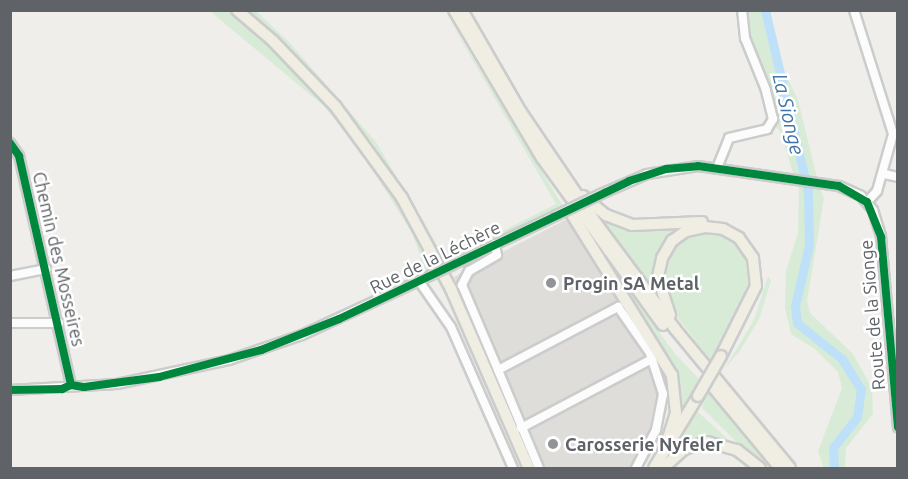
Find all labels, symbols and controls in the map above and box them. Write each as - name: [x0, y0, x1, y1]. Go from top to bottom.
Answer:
- water label: La Sionge: [768, 71, 810, 157]
- street label: Chemin des Mosseires: [28, 170, 90, 348]
- street label: Rue de la Léchère: [366, 216, 504, 298]
- street label: Route de la Sionge: [855, 239, 889, 391]
- place label: Progin SA Metal: [563, 272, 699, 294]
- marker: Progin SA Metal: [544, 276, 558, 290]
- place label: Carosserie Nyfeler: [565, 433, 723, 455]
- marker: Carosserie Nyfeler: [546, 437, 560, 451]

